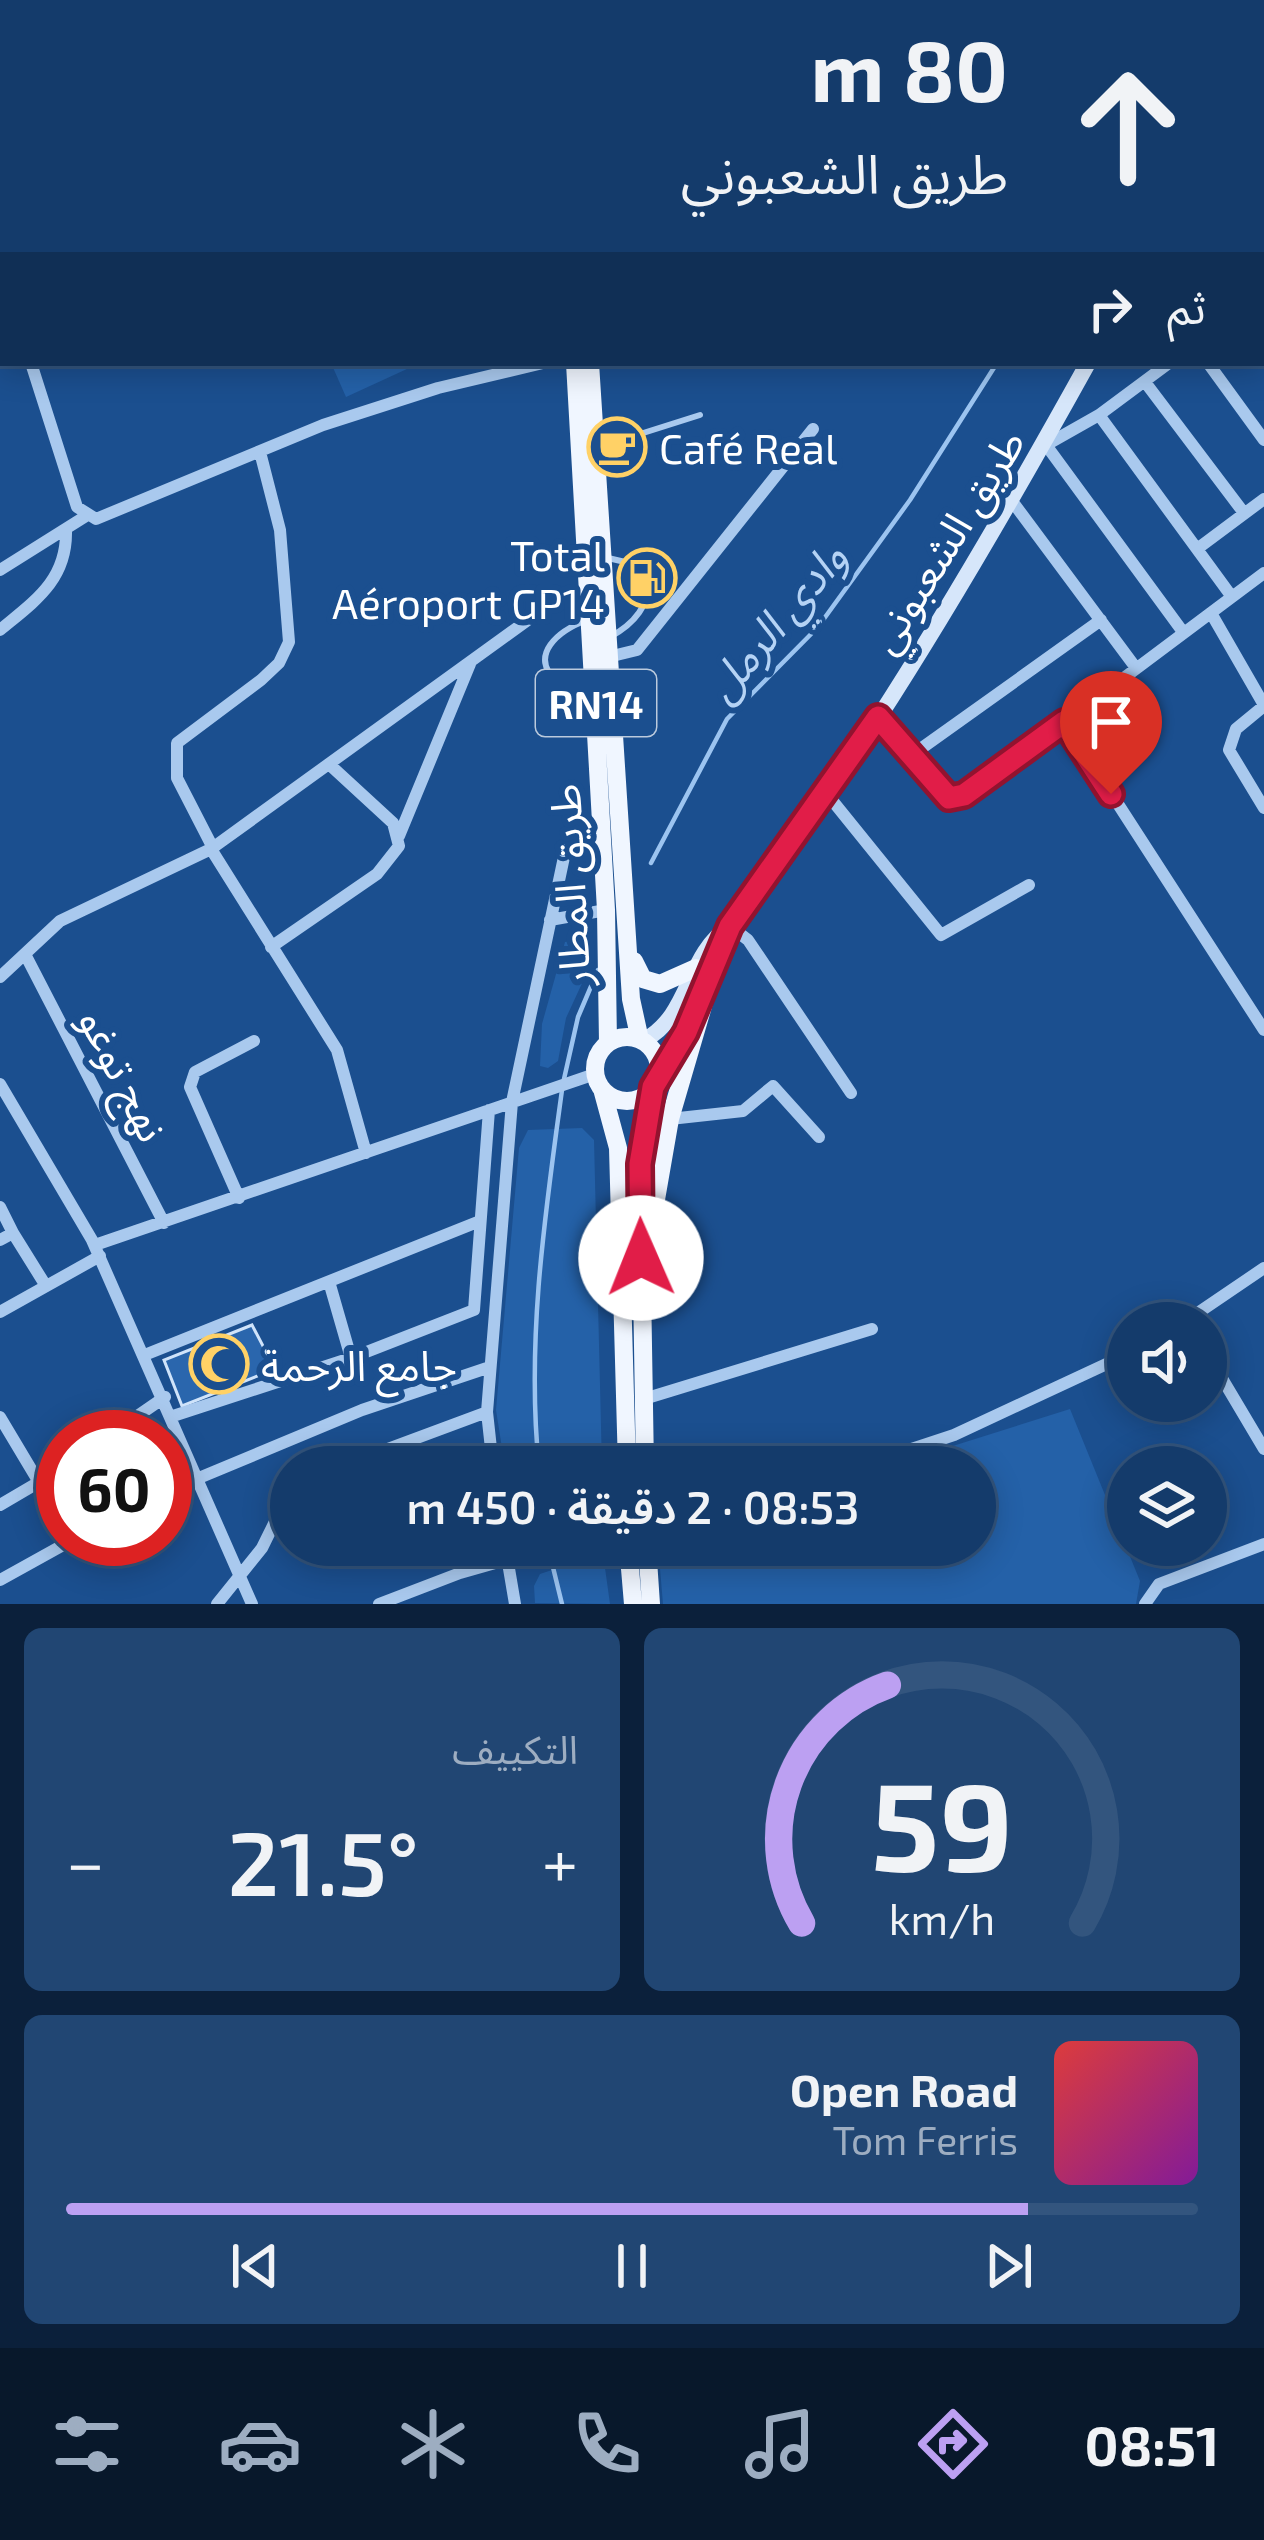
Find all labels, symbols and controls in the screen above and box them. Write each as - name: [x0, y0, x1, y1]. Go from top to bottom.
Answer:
- text: 80 m: [810, 18, 1008, 119]
- icon: ahead: [1050, 48, 1206, 204]
- text: طريق الشعبوني: [681, 140, 1008, 205]
- icon: right: [1077, 276, 1143, 342]
- text: ثم: [1167, 279, 1206, 333]
- cafe icon: Café Real: [586, 416, 648, 478]
- street label: طريق الشعبوني: [856, 419, 1042, 666]
- place label: Café Real: [659, 422, 838, 472]
- place label: Total Aéroport GP14: [332, 529, 606, 627]
- water label: وادي الرمل: [692, 529, 864, 717]
- fuel station icon: Total Aéroport GP14: [616, 547, 678, 609]
- road number: RN14: [536, 670, 656, 736]
- pin: [1060, 671, 1162, 794]
- icon: arrive: [1078, 689, 1144, 755]
- street label: طريق المطار: [538, 783, 601, 989]
- street label: نهج توغو: [62, 999, 180, 1153]
- position arrow: [578, 1195, 704, 1321]
- map controls: [1107, 1302, 1227, 1566]
- button: sound: [1107, 1302, 1227, 1422]
- mosque icon: جامع الرحمة: [188, 1333, 250, 1395]
- place label: جامع الرحمة: [261, 1339, 457, 1398]
- speed limit sign: 60: [36, 1410, 192, 1566]
- button: layers: [1107, 1446, 1227, 1566]
- text: 08:53 · 2 دقيقة · 450 m: [407, 1479, 859, 1533]
- text: التكييف: [452, 1725, 578, 1772]
- text: 59: [871, 1747, 1013, 1897]
- text: 21.5°: [227, 1806, 419, 1914]
- text: −: [66, 1821, 105, 1900]
- text: +: [542, 1821, 578, 1900]
- text: km/h: [889, 1891, 995, 1943]
- text: Open Road: [790, 2062, 1018, 2116]
- text: Tom Ferris: [833, 2116, 1018, 2163]
- icon: previous: [222, 2233, 288, 2299]
- icon: pause: [599, 2233, 665, 2299]
- icon: next: [976, 2233, 1042, 2299]
- icon: filters: [45, 2402, 129, 2486]
- icon: car: [218, 2402, 302, 2486]
- icon: climate: [391, 2402, 475, 2486]
- icon: phone: [565, 2402, 649, 2486]
- icon: music: [738, 2402, 822, 2486]
- icon: directions: [911, 2402, 995, 2486]
- text: 08:51: [1085, 2412, 1219, 2477]

